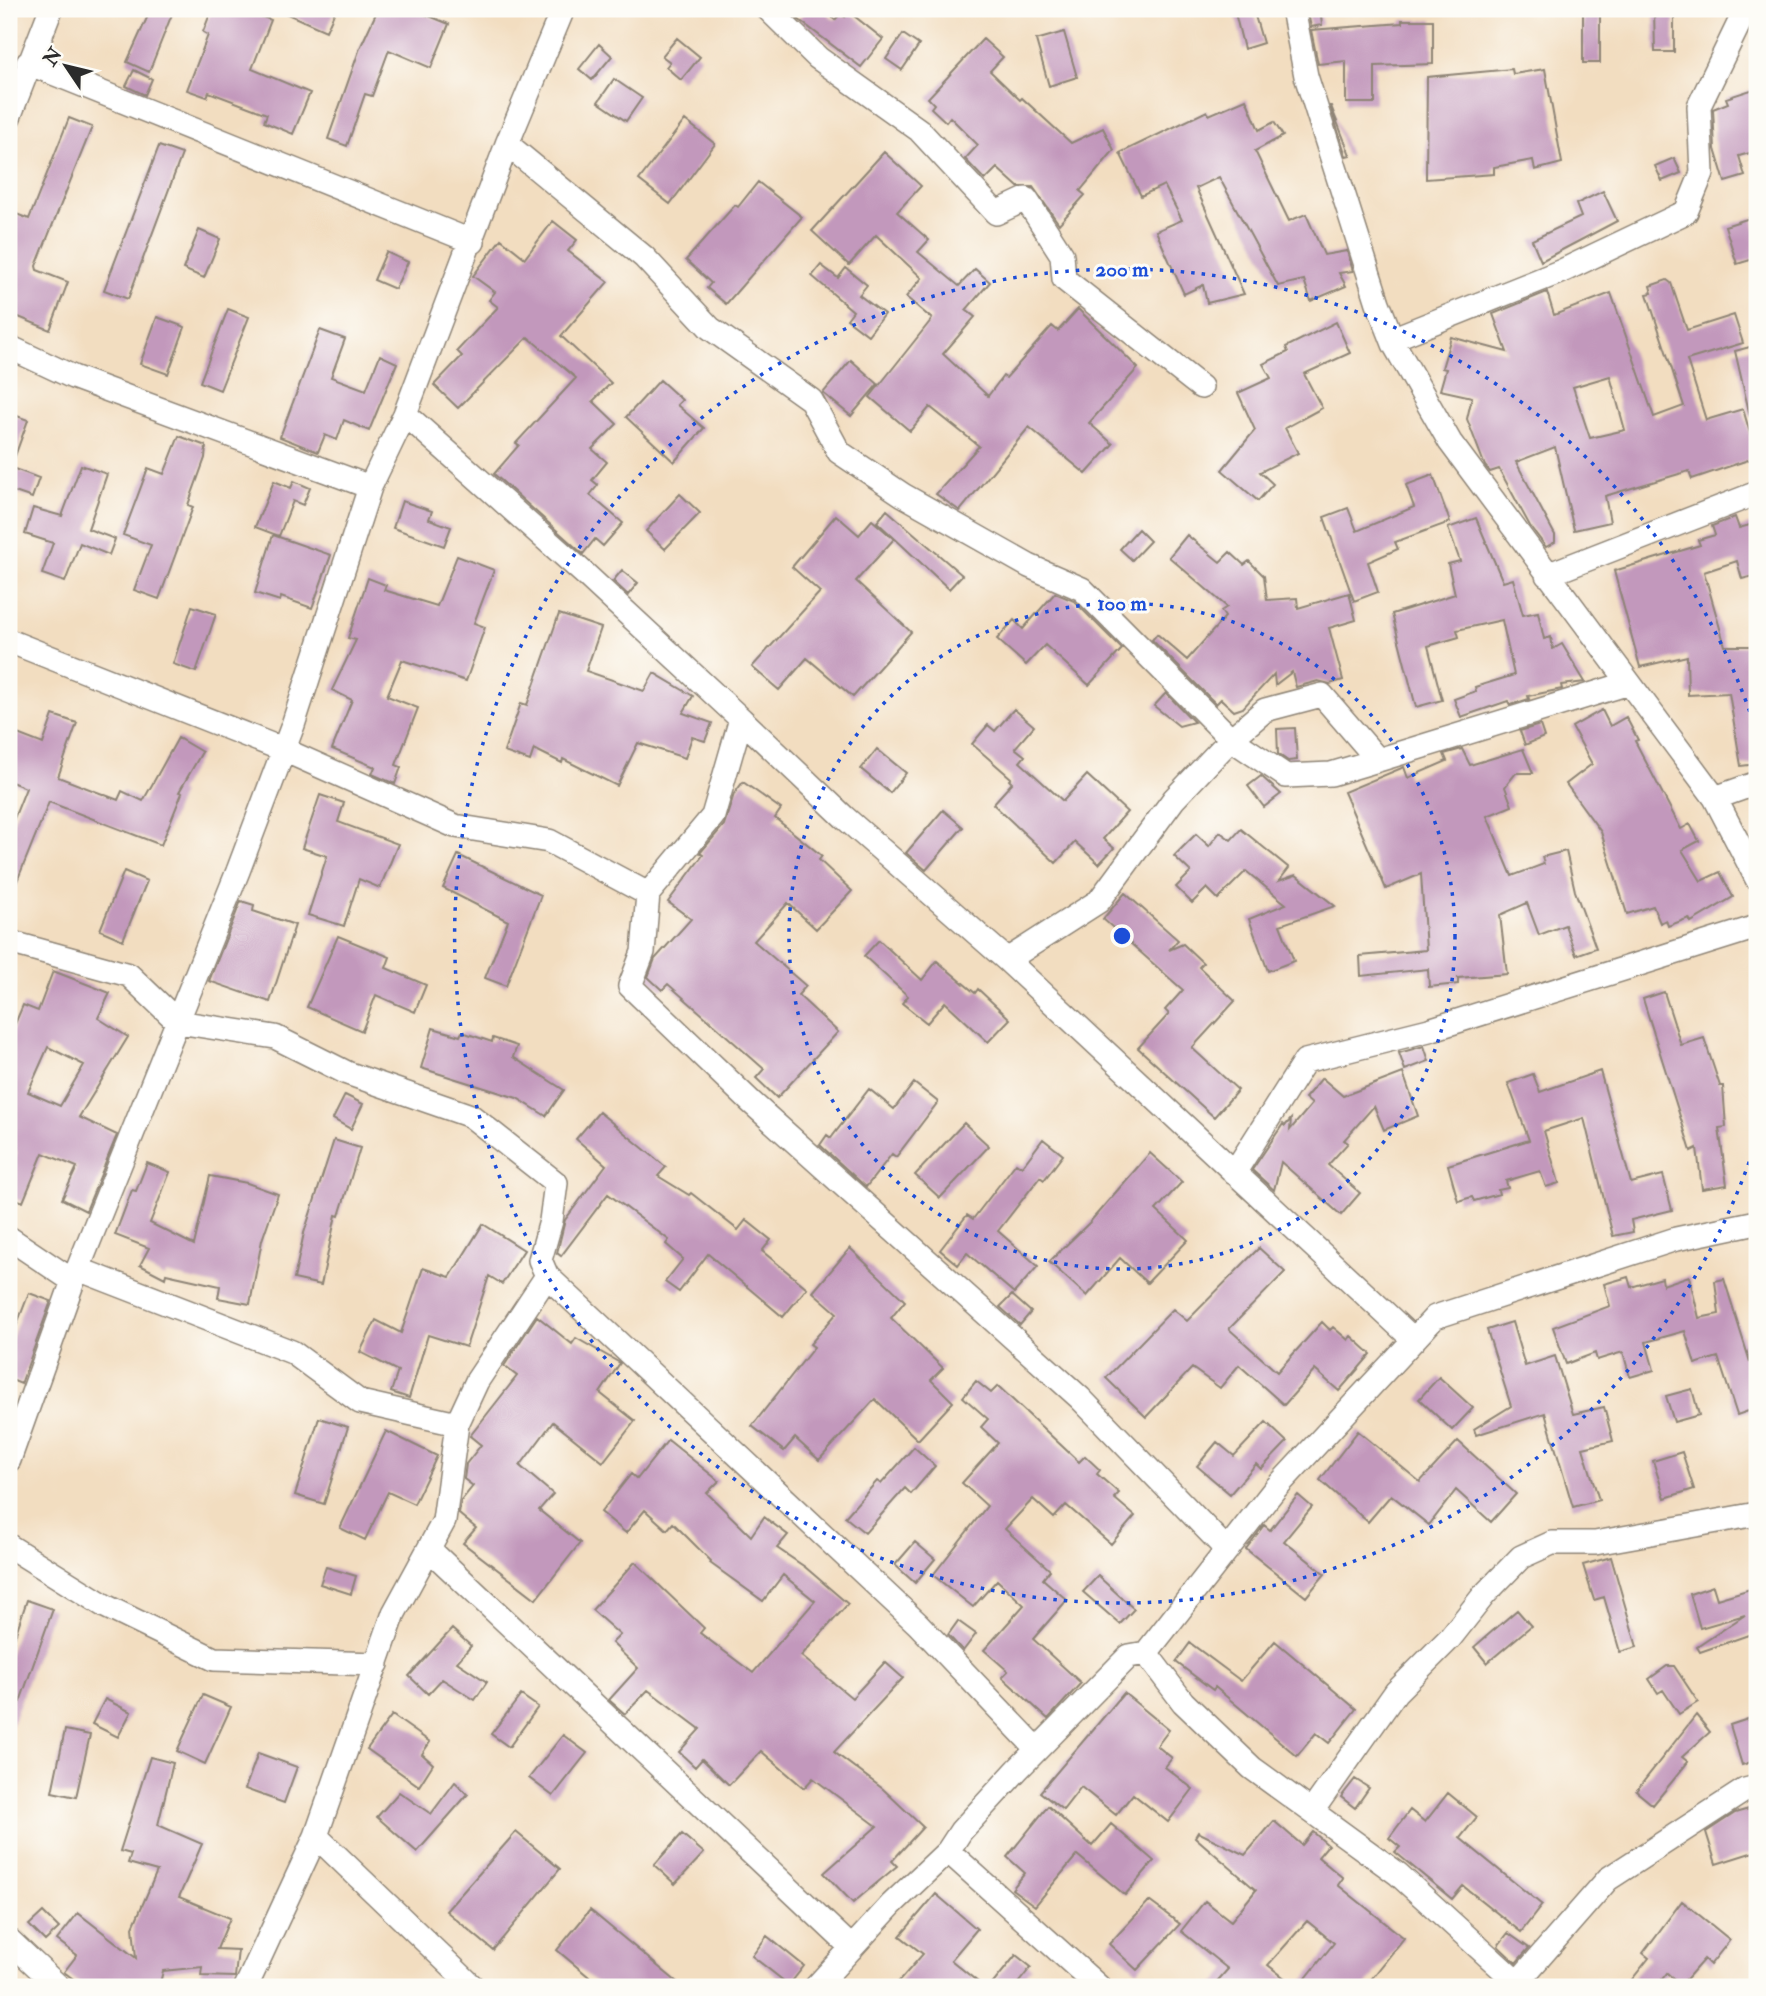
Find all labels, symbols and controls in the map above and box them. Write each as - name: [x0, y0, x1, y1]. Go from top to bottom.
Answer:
- north arrow: [32, 32, 102, 102]
- text: N: [38, 42, 68, 71]
- text: 200 m: [1096, 256, 1149, 283]
- text: 100 m: [1097, 590, 1148, 617]
- centre of rings: [1110, 924, 1134, 948]

